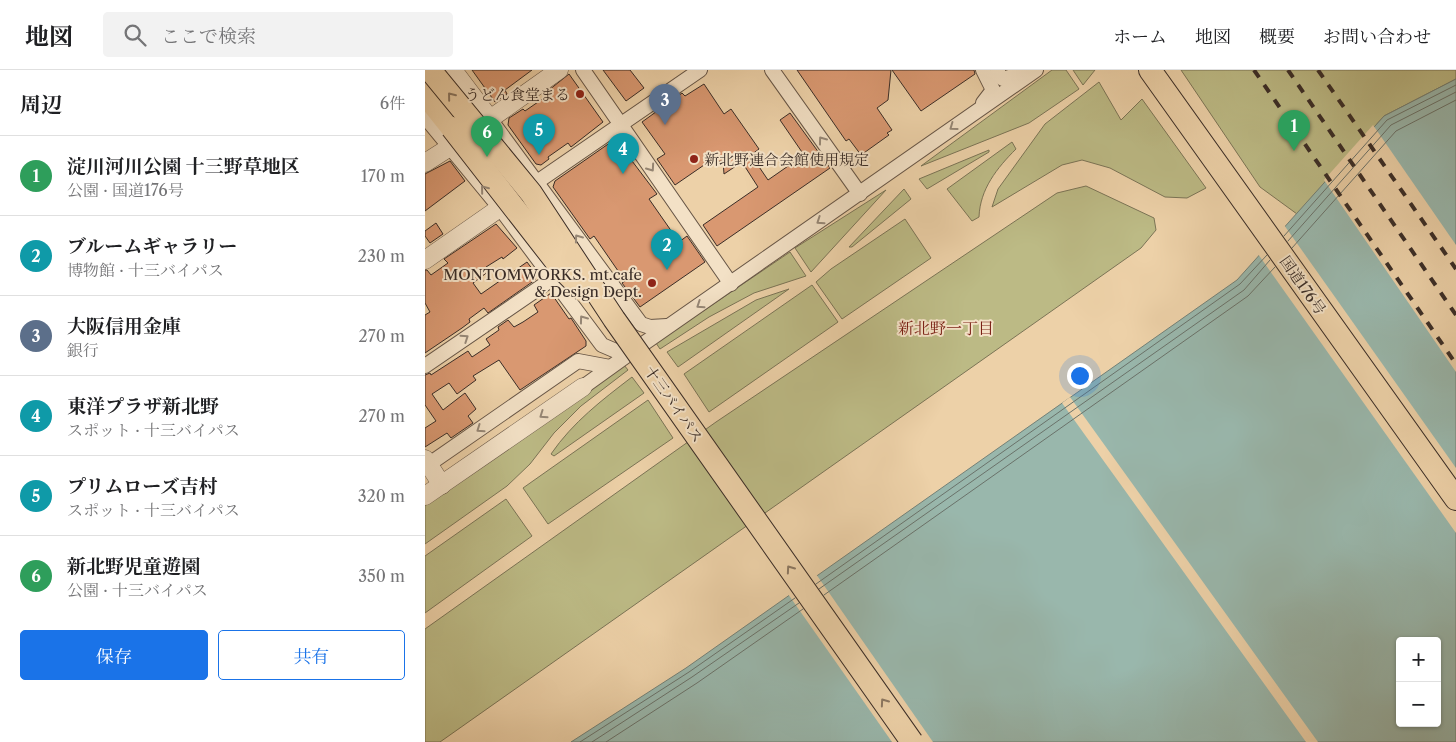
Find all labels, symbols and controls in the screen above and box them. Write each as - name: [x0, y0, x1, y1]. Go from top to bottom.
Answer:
- search box: [103, 12, 453, 57]
- icon: search: [121, 21, 149, 49]
- text: 地図: [25, 22, 73, 51]
- text: ここで検索: [161, 25, 256, 48]
- text: ホーム: [1113, 26, 1167, 48]
- text: 地図: [1195, 26, 1231, 48]
- text: 概要: [1259, 26, 1295, 48]
- text: お問い合わせ: [1323, 26, 1431, 48]
- pin: 3: [649, 84, 681, 125]
- place label: うどん食堂まる: [465, 85, 570, 104]
- marker: うどん食堂まる: [574, 88, 586, 100]
- text: 周辺: [20, 92, 62, 117]
- text: 6件: [380, 93, 405, 113]
- one-way arrow: [448, 93, 457, 102]
- pin: 1: [1278, 110, 1310, 151]
- pin: 5: [523, 114, 555, 155]
- pin: 6: [471, 116, 503, 157]
- one-way arrow: [949, 121, 959, 130]
- pin: 4: [607, 133, 639, 174]
- one-way arrow: [819, 136, 828, 145]
- place label: 新北野連合会館使用規定: [704, 150, 869, 169]
- marker: 新北野連合会館使用規定: [688, 153, 700, 165]
- text: 淀川河川公園 十三野草地区: [67, 155, 300, 178]
- one-way arrow: [645, 162, 654, 172]
- text: 1: [32, 166, 40, 186]
- text: 170 m: [361, 166, 405, 186]
- text: 公園 · 国道176号: [67, 180, 184, 200]
- one-way arrow: [481, 186, 490, 195]
- one-way arrow: [816, 215, 826, 224]
- pin: 2: [651, 229, 683, 270]
- text: ブルームギャラリー: [67, 235, 237, 258]
- one-way arrow: [576, 235, 584, 244]
- text: 2: [31, 246, 41, 266]
- text: 230 m: [358, 246, 405, 266]
- street label: 国道176号: [1276, 252, 1330, 318]
- text: 博物館 · 十三バイパス: [67, 260, 224, 280]
- place label: MONTOMWORKS. mt.cafe & Design Dept.: [443, 265, 642, 301]
- marker: MONTOMWORKS. mt.cafe & Design Dept.: [646, 277, 658, 289]
- one-way arrow: [697, 298, 706, 308]
- text: 大阪信用金庫: [67, 315, 181, 338]
- one-way arrow: [580, 315, 589, 325]
- district label: 新北野一丁目: [898, 318, 994, 338]
- text: 3: [31, 326, 41, 346]
- text: 270 m: [359, 326, 405, 346]
- one-way arrow: [460, 335, 469, 344]
- text: 銀行: [67, 340, 99, 360]
- street label: 十三バイパス: [640, 362, 708, 446]
- your location: [1067, 363, 1093, 389]
- text: 東洋プラザ新北野: [67, 395, 219, 418]
- text: 4: [31, 406, 41, 426]
- text: 270 m: [359, 406, 405, 426]
- one-way arrow: [539, 409, 549, 418]
- text: スポット · 十三バイパス: [67, 420, 240, 440]
- one-way arrow: [477, 423, 486, 432]
- text: プリムローズ吉村: [67, 475, 217, 498]
- text: 5: [32, 486, 40, 506]
- text: 320 m: [358, 486, 405, 506]
- text: スポット · 十三バイパス: [67, 500, 240, 520]
- text: 新北野児童遊園: [67, 555, 200, 578]
- one-way arrow: [787, 565, 796, 575]
- text: 6: [31, 566, 41, 586]
- text: 350 m: [358, 566, 405, 586]
- text: 公園 · 十三バイパス: [67, 580, 208, 600]
- button: 保存: [20, 630, 208, 680]
- button: 共有: [218, 630, 405, 680]
- map controls: [1396, 637, 1441, 727]
- button: +: [1396, 637, 1441, 682]
- button: −: [1396, 682, 1441, 727]
- one-way arrow: [881, 698, 890, 708]

